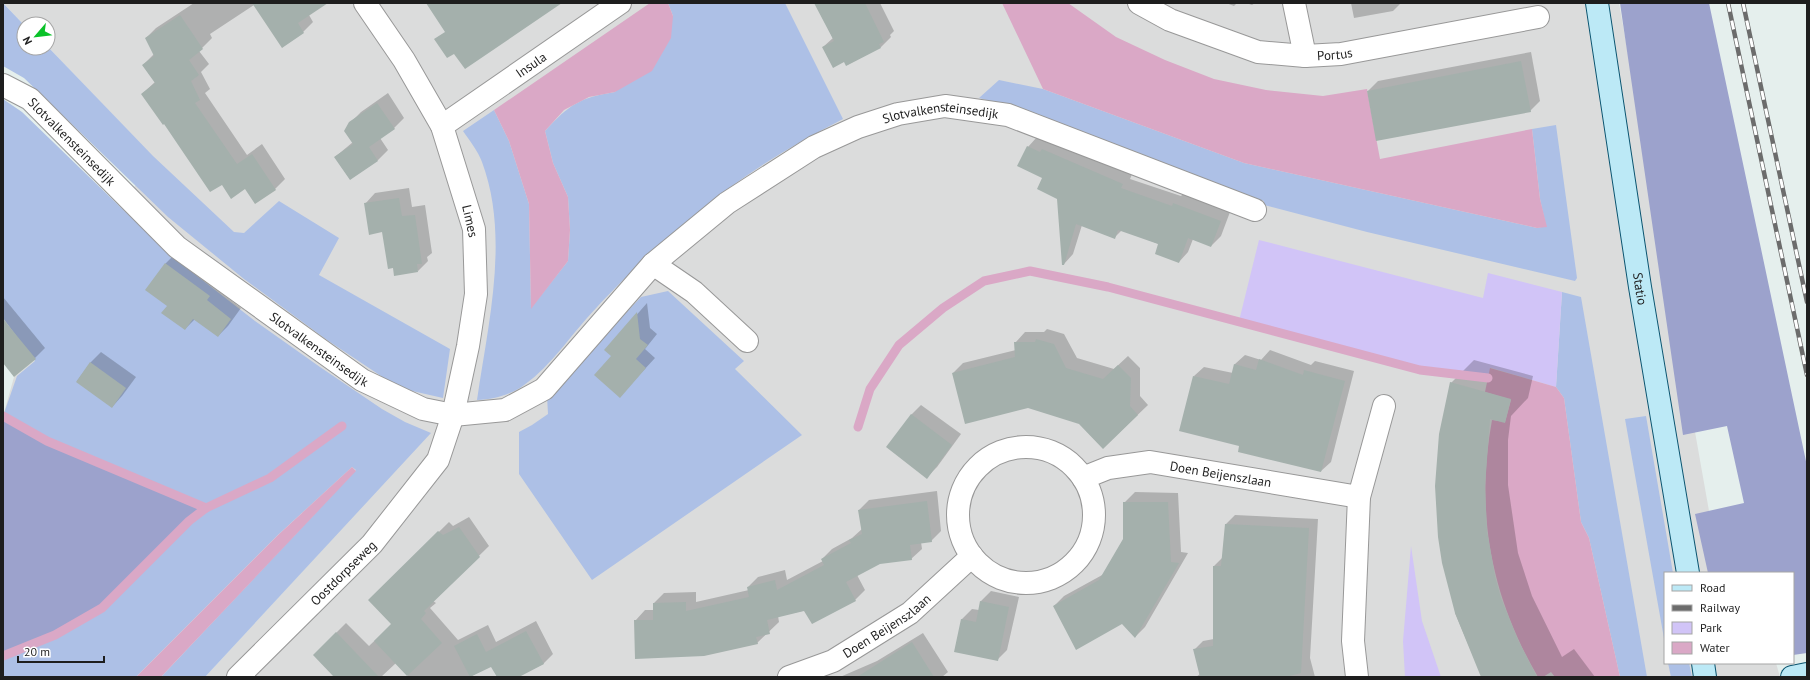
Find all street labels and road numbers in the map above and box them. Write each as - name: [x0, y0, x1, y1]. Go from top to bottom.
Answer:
- street label: Portus: [1317, 44, 1354, 64]
- street label: Insula: [512, 48, 550, 81]
- street label: Slotvalkensteinsedijk: [24, 94, 120, 190]
- street label: Slotvalkensteinsedijk: [880, 98, 1000, 127]
- street label: Limes: [458, 203, 482, 239]
- street label: Statio: [1629, 271, 1651, 306]
- street label: Slotvalkensteinsedijk: [266, 308, 372, 391]
- street label: Doen Beijenszlaan: [1169, 457, 1273, 491]
- street label: Oostdorpseweg: [307, 536, 380, 609]
- street label: Doen Beijenszlaan: [839, 590, 934, 661]

